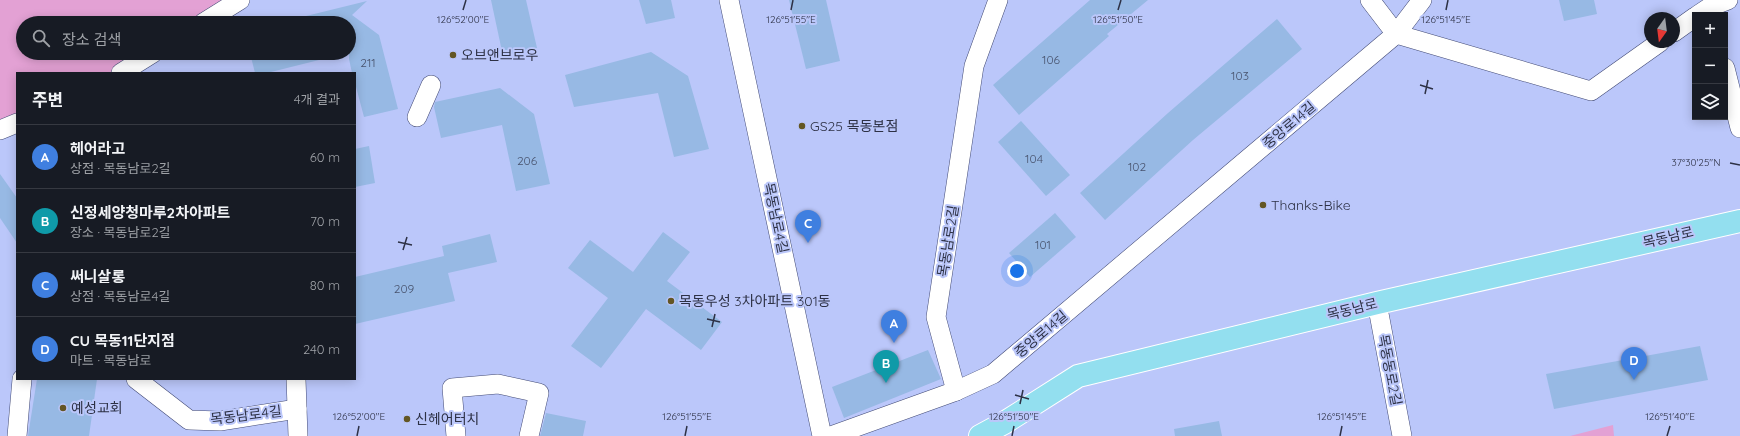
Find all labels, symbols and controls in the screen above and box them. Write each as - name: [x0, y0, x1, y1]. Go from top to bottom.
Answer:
- north arrow: [1644, 12, 1680, 48]
- map controls: [1692, 12, 1728, 120]
- button: +: [1692, 12, 1728, 48]
- text: 126°52'00"E: [437, 13, 489, 26]
- text: 126°51'55"E: [766, 13, 816, 26]
- text: 126°51'50"E: [1093, 13, 1143, 26]
- text: 126°51'45"E: [1421, 13, 1471, 26]
- search box: [16, 16, 356, 60]
- icon: search: [30, 27, 52, 49]
- text: 장소 검색: [62, 30, 121, 49]
- place label: 오브앤브로우: [461, 46, 538, 64]
- button: −: [1692, 48, 1728, 84]
- marker: 오브앤브로우: [448, 50, 458, 60]
- house number: 106: [1042, 52, 1061, 67]
- house number: 211: [360, 55, 376, 70]
- house number: 103: [1231, 68, 1249, 83]
- button: layers: [1692, 84, 1728, 120]
- text: 주변: [32, 89, 63, 110]
- text: 4개 결과: [294, 91, 340, 107]
- street label: 중앙로14길: [1259, 98, 1319, 152]
- place label: GS25 목동본점: [810, 117, 898, 135]
- marker: GS25 목동본점: [797, 121, 807, 131]
- text: 헤어라고: [70, 139, 125, 158]
- text: A: [41, 149, 49, 165]
- text: 60 m: [310, 149, 340, 165]
- house number: 104: [1025, 151, 1043, 166]
- house number: 206: [517, 153, 538, 168]
- text: 37°30'25"N: [1672, 156, 1720, 169]
- house number: 102: [1128, 159, 1146, 174]
- text: 상점 · 목동남로2길: [70, 160, 171, 176]
- street label: 목동남로4길: [760, 181, 792, 255]
- place label: Thanks-Bike: [1271, 196, 1351, 214]
- marker: Thanks-Bike: [1258, 200, 1268, 210]
- text: 신정세양청마루2차아파트: [70, 203, 230, 222]
- street label: 목동남로2길: [933, 204, 963, 278]
- pin: C: [795, 210, 821, 243]
- text: B: [41, 213, 49, 229]
- text: 70 m: [310, 213, 340, 229]
- street label: 목동남로: [1641, 222, 1695, 252]
- text: 장소 · 목동남로2길: [70, 224, 171, 240]
- house number: 101: [1035, 237, 1051, 252]
- your location: [1007, 261, 1027, 281]
- text: 써니살롱: [70, 267, 125, 286]
- text: C: [41, 277, 49, 293]
- text: 80 m: [310, 277, 340, 293]
- house number: 209: [394, 281, 415, 296]
- text: 상점 · 목동남로4길: [70, 288, 170, 304]
- place label: 목동우성 3차아파트 301동: [679, 292, 831, 310]
- street label: 목동남로: [1325, 294, 1379, 324]
- marker: 목동우성 3차아파트 301동: [666, 296, 676, 306]
- street label: 중앙로14길: [1011, 307, 1071, 361]
- pin: A: [881, 310, 907, 343]
- text: CU 목동11단지점: [70, 331, 175, 350]
- street label: 목동동로2길: [1374, 333, 1406, 407]
- text: D: [40, 341, 50, 357]
- text: 240 m: [303, 341, 340, 357]
- pin: D: [1621, 347, 1647, 380]
- pin: B: [873, 350, 899, 383]
- text: 마트 · 목동남로: [70, 352, 151, 368]
- place label: 예성교회: [71, 399, 123, 417]
- street label: 목동남로4길: [209, 402, 283, 428]
- marker: 예성교회: [58, 403, 68, 413]
- text: 126°52'00"E: [333, 410, 385, 423]
- place label: 신헤어터치: [415, 410, 479, 428]
- text: 126°51'55"E: [662, 410, 712, 423]
- text: 126°51'50"E: [989, 410, 1039, 423]
- text: 126°51'45"E: [1317, 410, 1367, 423]
- text: 126°51'40"E: [1645, 410, 1695, 423]
- marker: 신헤어터치: [402, 414, 412, 424]

